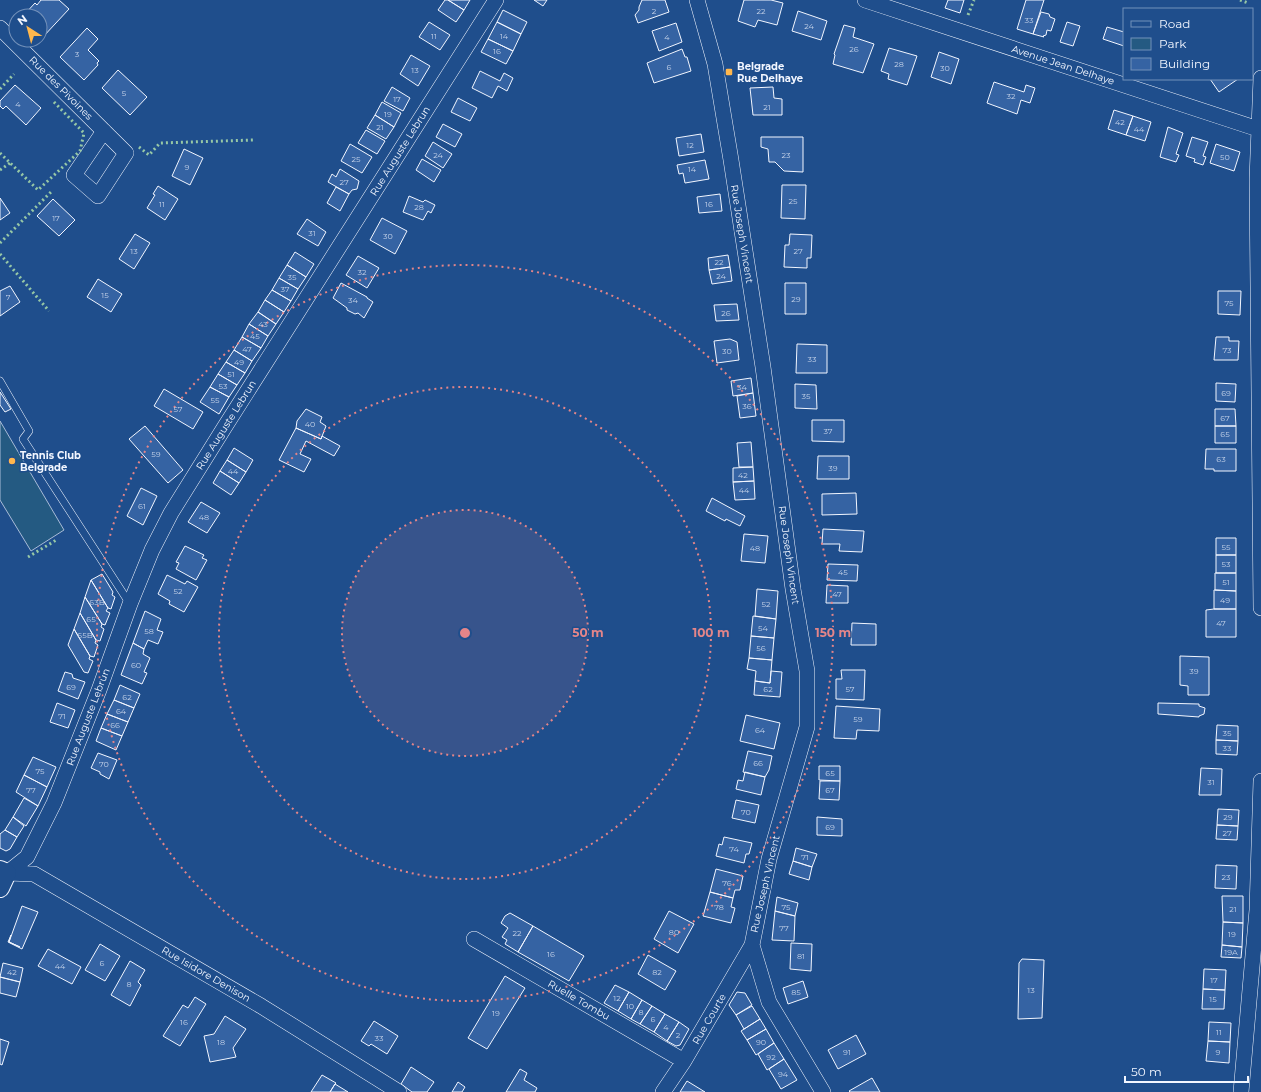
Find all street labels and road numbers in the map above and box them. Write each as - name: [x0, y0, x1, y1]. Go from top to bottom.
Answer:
- street label: Avenue Jean Delhaye: [1010, 42, 1116, 88]
- street label: Rue des Pivoines: [26, 53, 96, 123]
- street label: Rue Auguste Lebrun: [367, 104, 433, 198]
- street label: Rue Joseph Vincent: [728, 184, 756, 284]
- street label: Rue Auguste Lebrun: [193, 378, 259, 472]
- street label: Rue Joseph Vincent: [776, 505, 802, 605]
- street label: Rue Auguste Lebrun: [63, 666, 113, 768]
- street label: Rue Joseph Vincent: [747, 834, 783, 934]
- street label: Rue Isidore Denison: [159, 943, 253, 1005]
- street label: Ruelle Tombu: [546, 977, 612, 1023]
- street label: Rue Courte: [689, 991, 729, 1047]

